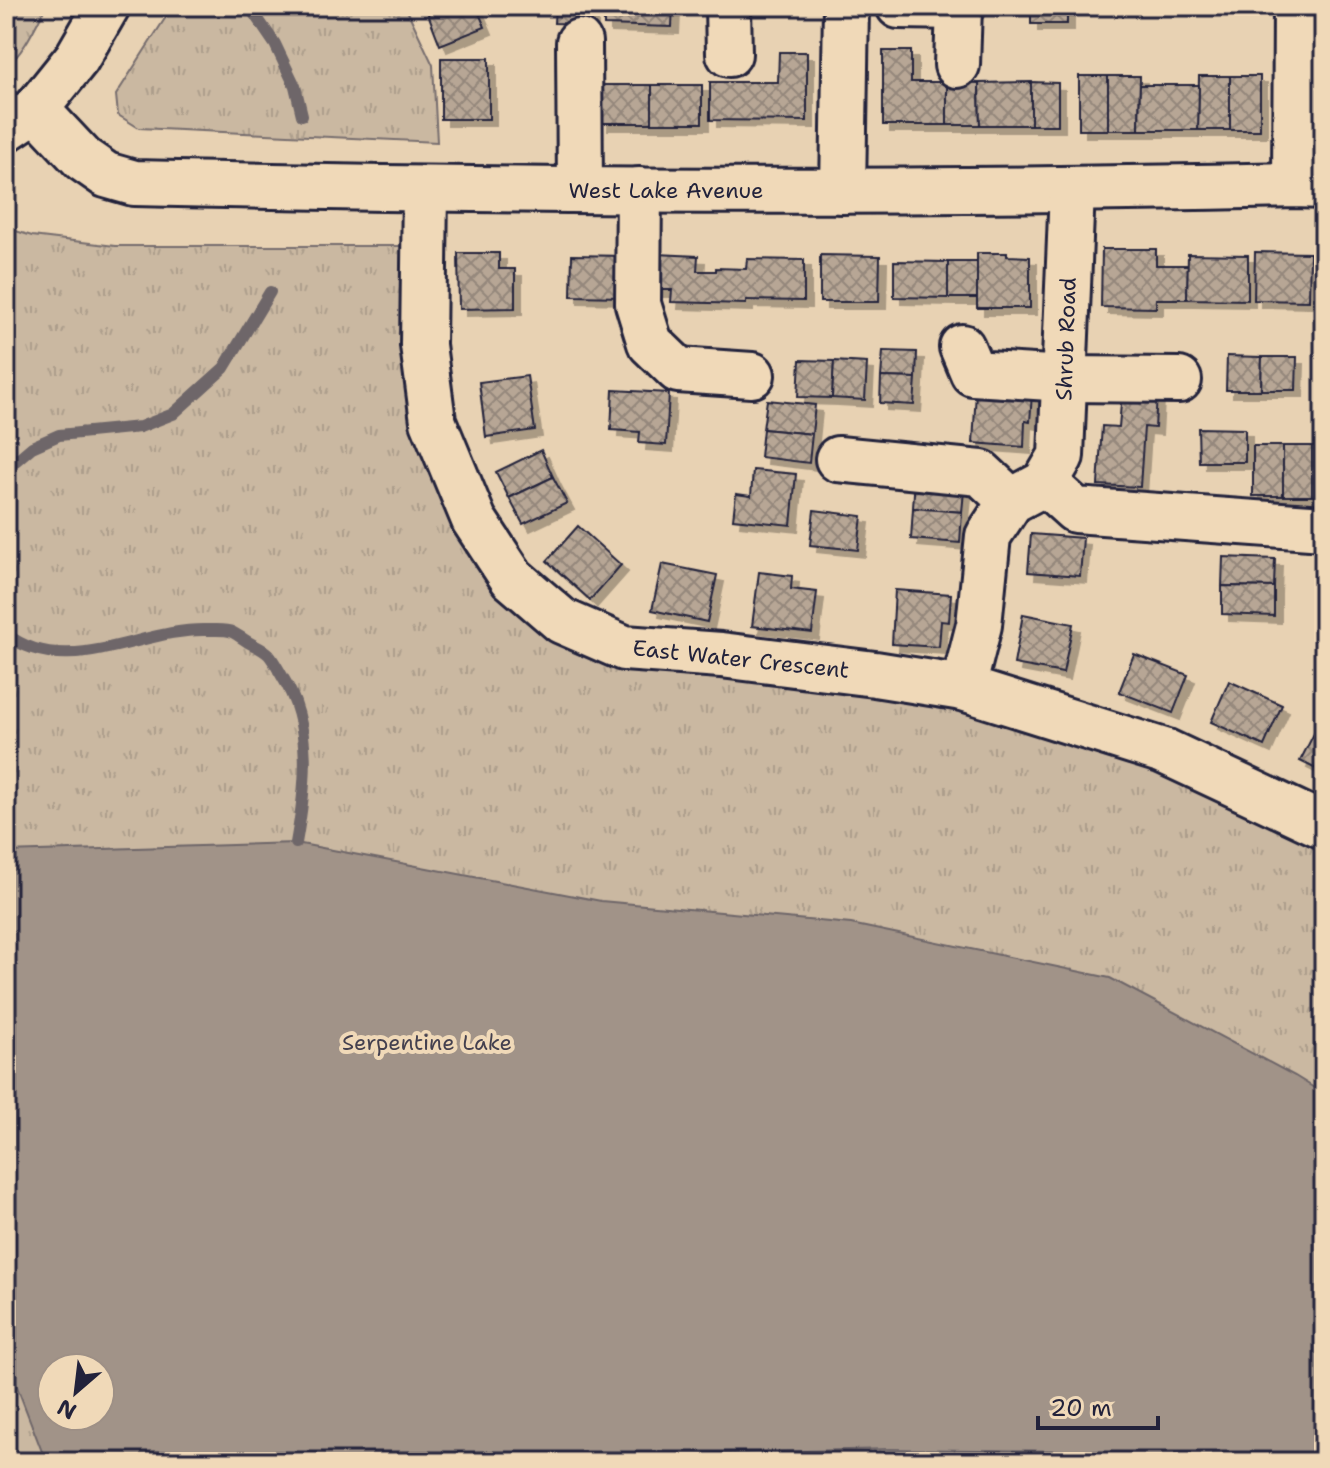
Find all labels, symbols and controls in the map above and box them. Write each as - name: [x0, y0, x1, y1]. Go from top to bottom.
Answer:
- street label: West Lake Avenue: [569, 176, 763, 205]
- street label: Shrub Road: [1049, 277, 1083, 401]
- street label: East Water Crescent: [631, 633, 851, 685]
- park label: Serpentine Lake: [342, 1028, 512, 1057]
- north arrow: [36, 1352, 116, 1432]
- scale bar: [1038, 1380, 1158, 1430]
- text: N: [52, 1392, 81, 1426]
- text: 20 m: [1050, 1392, 1112, 1424]

